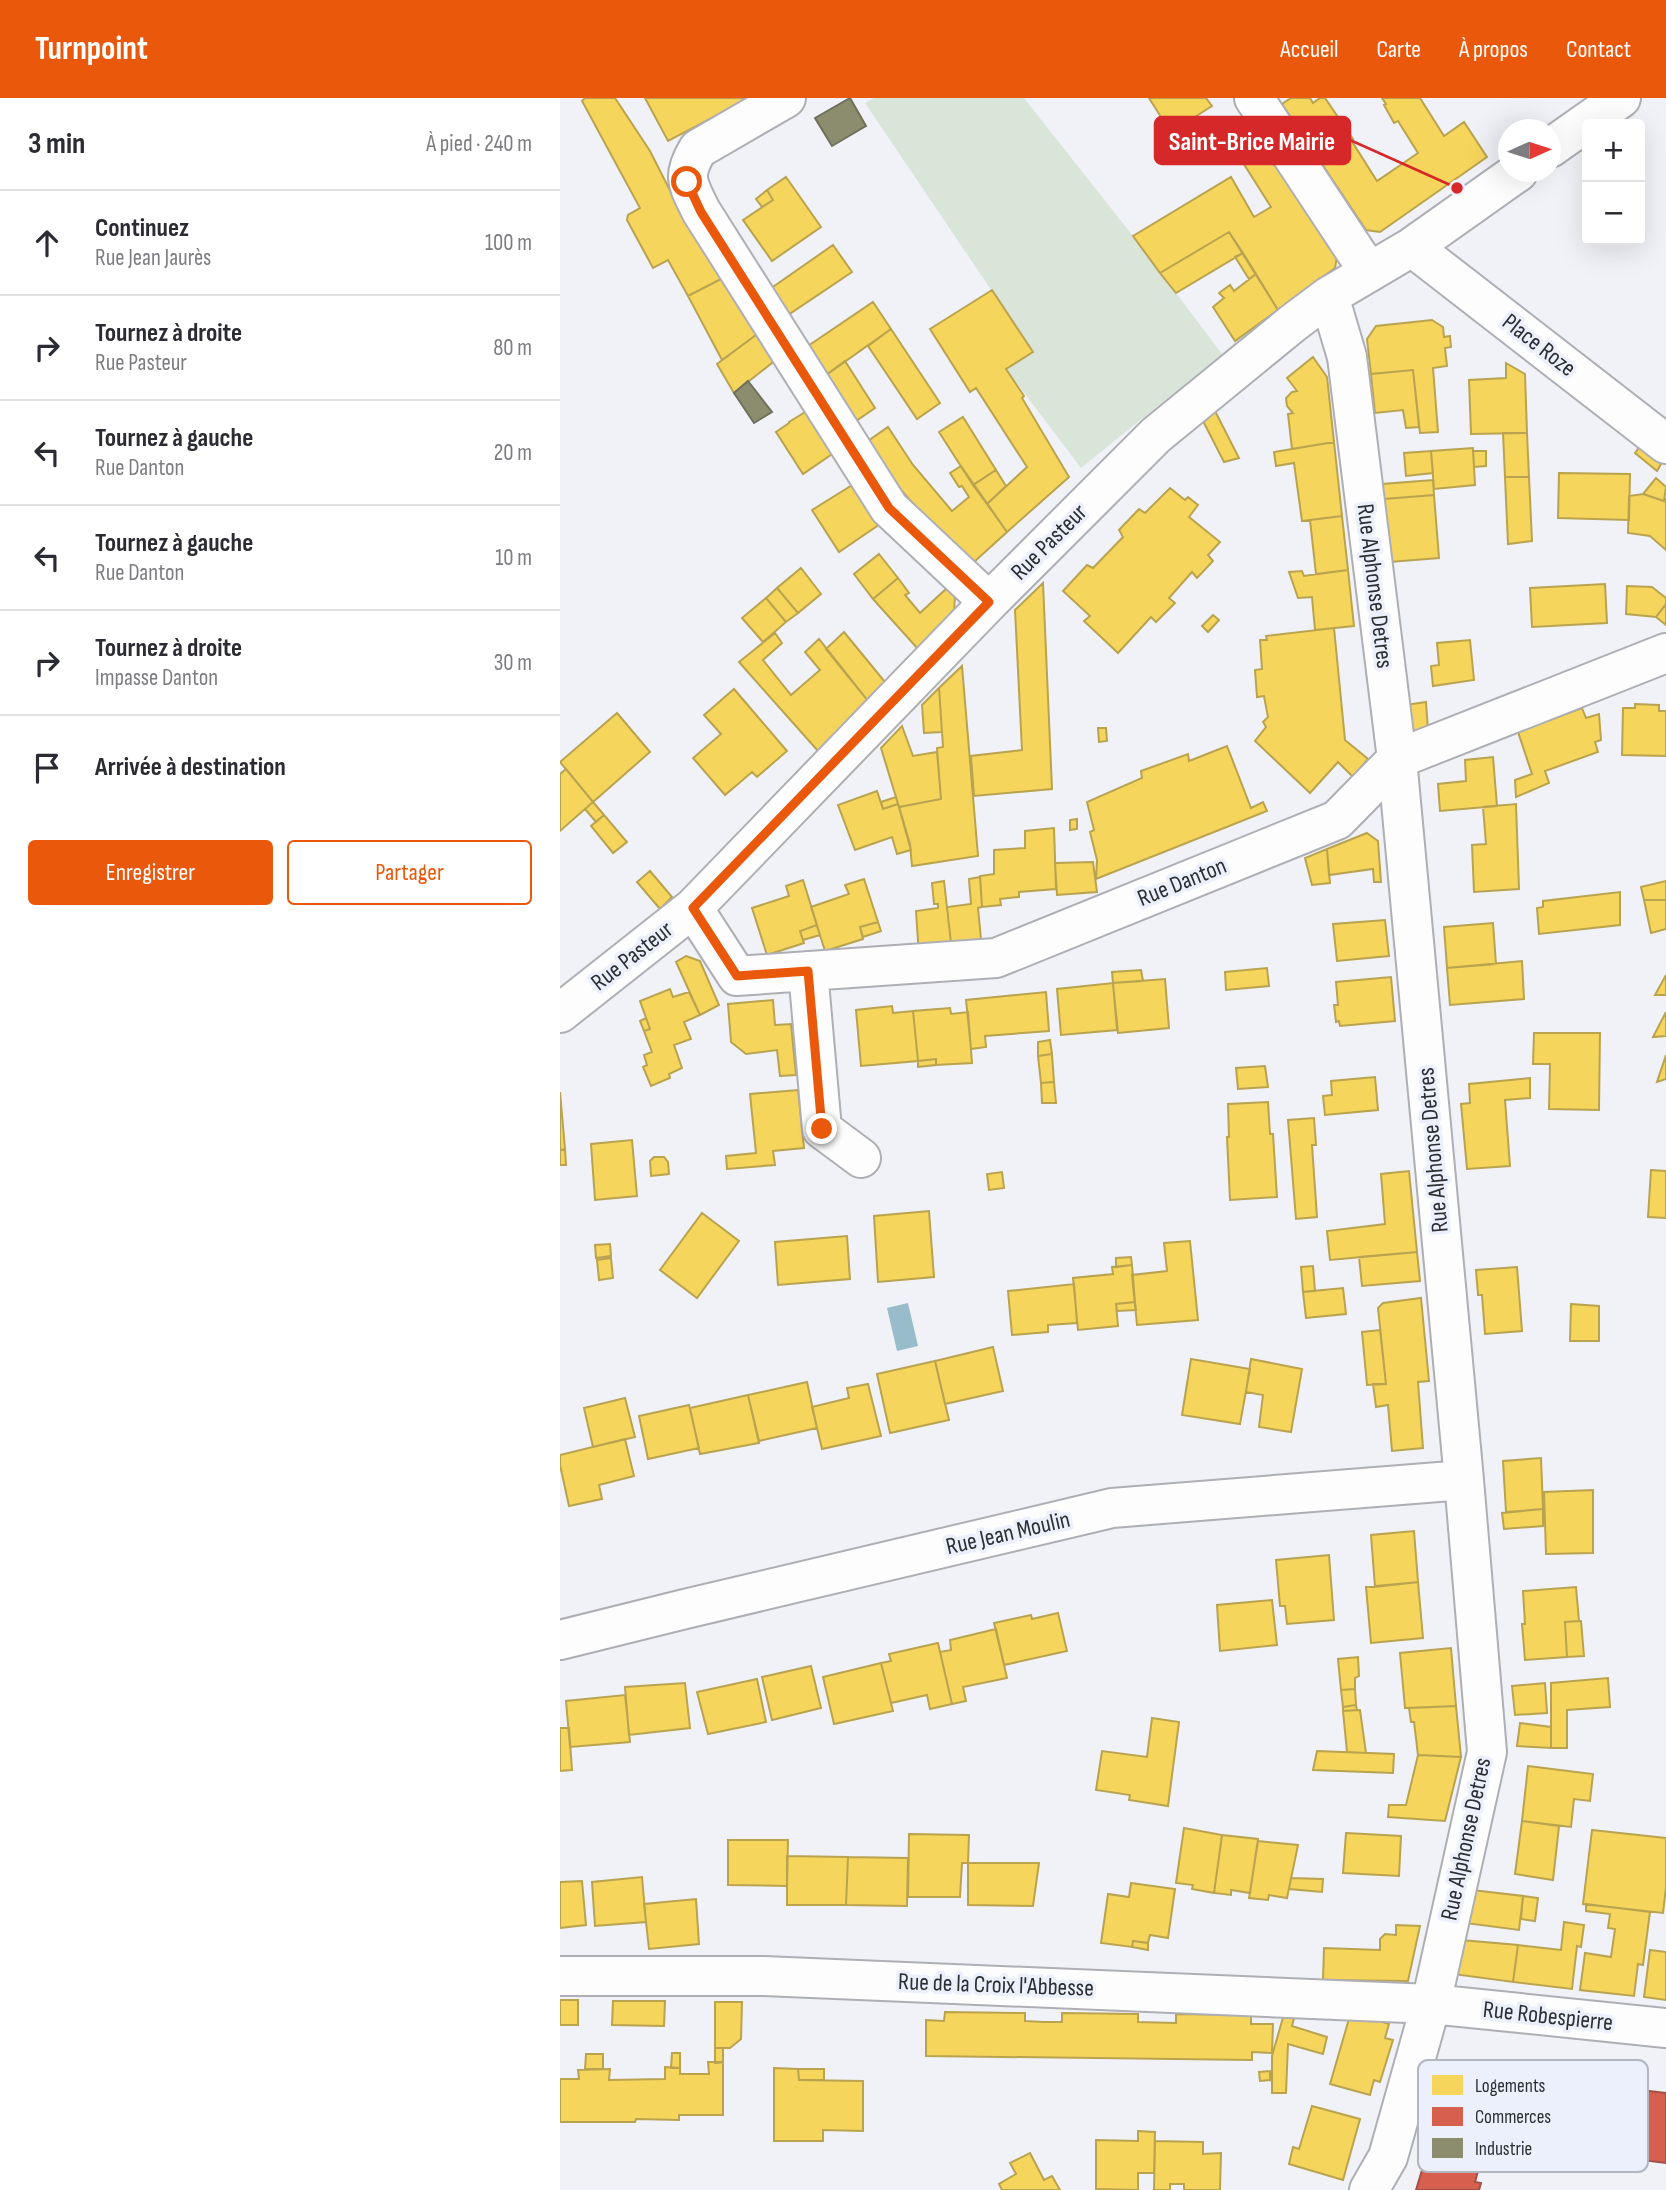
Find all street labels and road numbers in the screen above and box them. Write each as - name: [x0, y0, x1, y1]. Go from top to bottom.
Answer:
- street label: Place Roze: [1496, 307, 1582, 383]
- street label: Rue Pasteur: [1005, 498, 1093, 586]
- street label: Rue Alphonse Detres: [1351, 502, 1399, 670]
- street label: Rue Danton: [1133, 851, 1231, 913]
- street label: Rue Pasteur: [585, 915, 679, 997]
- street label: Rue Alphonse Detres: [1411, 1066, 1455, 1234]
- street label: Rue Jean Moulin: [943, 1505, 1073, 1561]
- street label: Rue Alphonse Detres: [1435, 1755, 1497, 1923]
- street label: Rue de la Croix l'Abbesse: [898, 1967, 1094, 2003]
- street label: Rue Robespierre: [1482, 1995, 1614, 2037]

